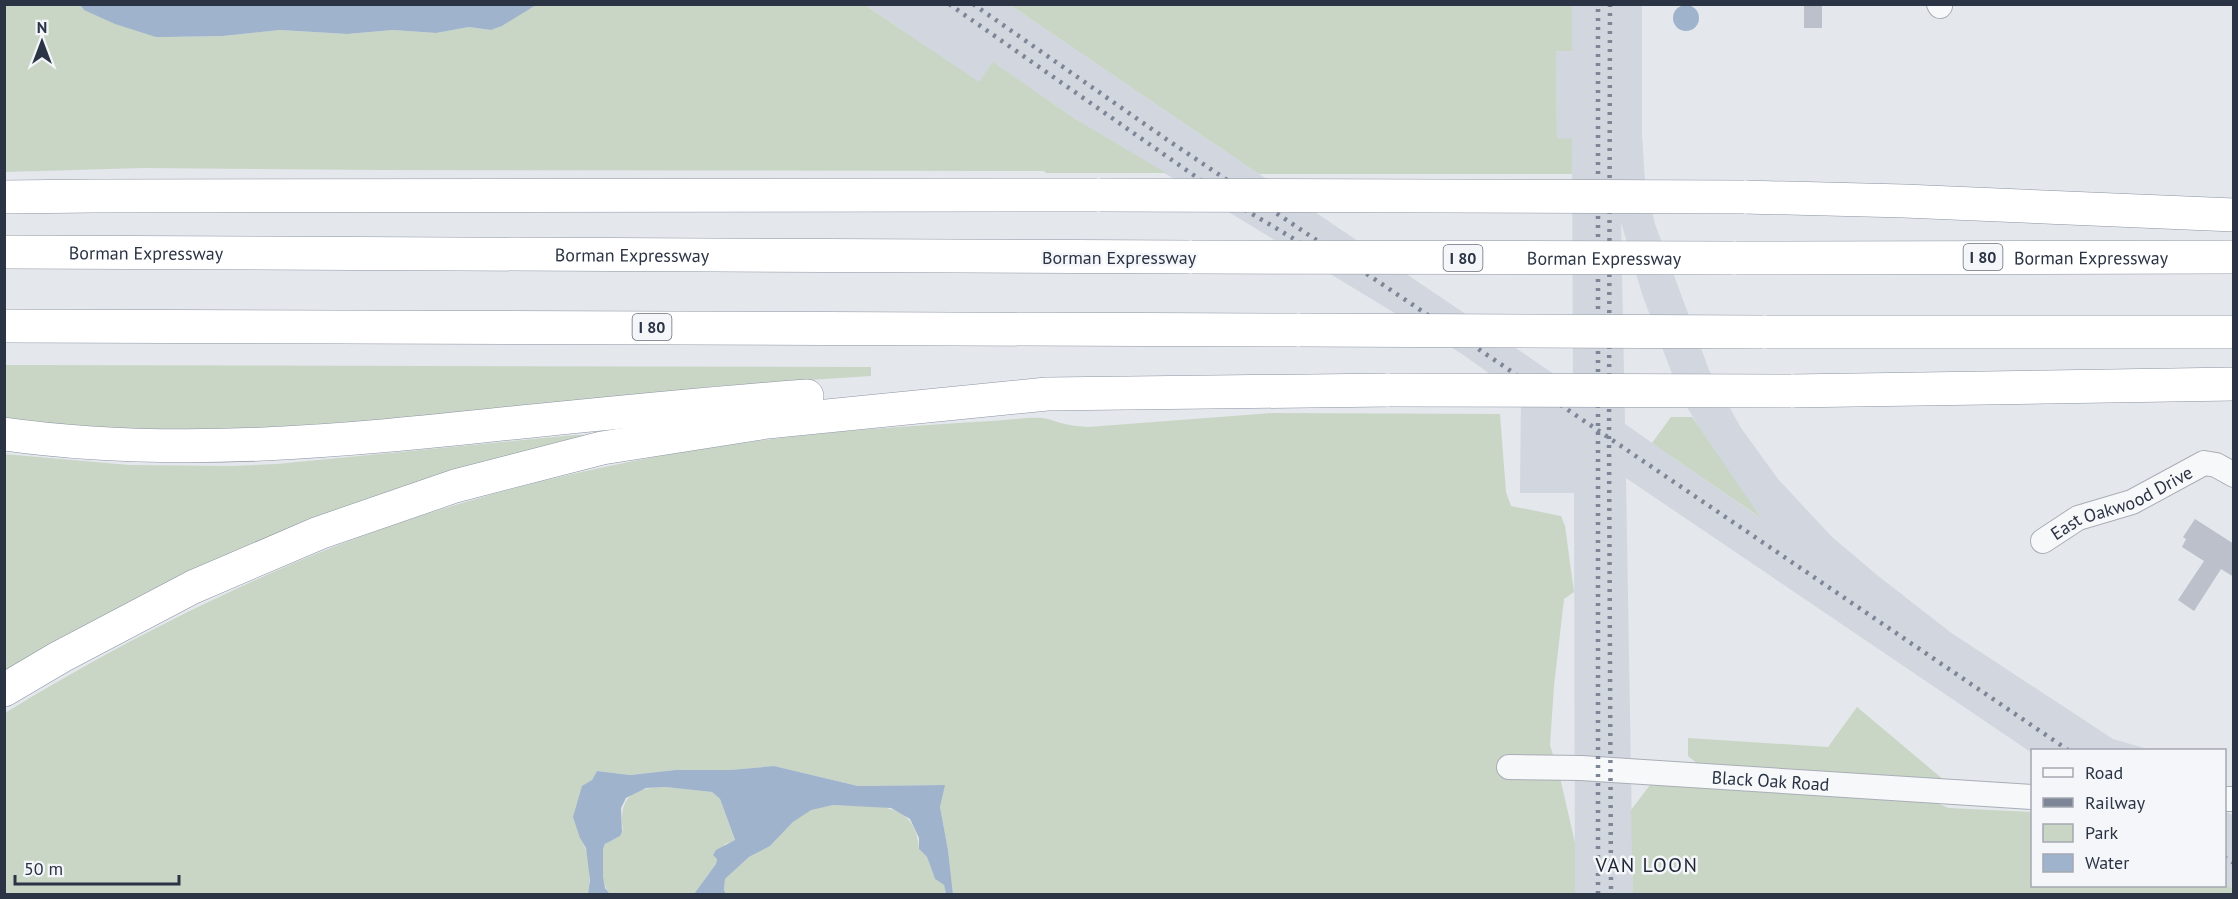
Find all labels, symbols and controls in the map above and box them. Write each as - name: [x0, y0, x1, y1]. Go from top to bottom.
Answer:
- north arrow: [12, 12, 72, 72]
- text: N: [37, 17, 47, 37]
- street label: Borman Expressway: [69, 241, 224, 264]
- street label: Borman Expressway: [555, 243, 710, 266]
- road number: I 80: [1964, 244, 2002, 270]
- road number: I 80: [1444, 245, 1482, 271]
- street label: Borman Expressway: [1042, 246, 1197, 269]
- street label: Borman Expressway: [1527, 246, 1682, 269]
- street label: Borman Expressway: [2014, 246, 2169, 269]
- road number: I 80: [632, 314, 672, 340]
- street label: East Oakwood Drive: [2046, 460, 2196, 545]
- legend: [2031, 749, 2226, 887]
- text: Road: [2085, 761, 2123, 784]
- street label: Black Oak Road: [1711, 765, 1830, 795]
- text: Railway: [2085, 791, 2146, 814]
- text: Park: [2085, 821, 2118, 844]
- scale bar: [15, 848, 178, 886]
- text: Water: [2085, 851, 2129, 874]
- district label: VAN LOON: [1595, 852, 1698, 878]
- text: 50 m: [24, 857, 63, 880]

